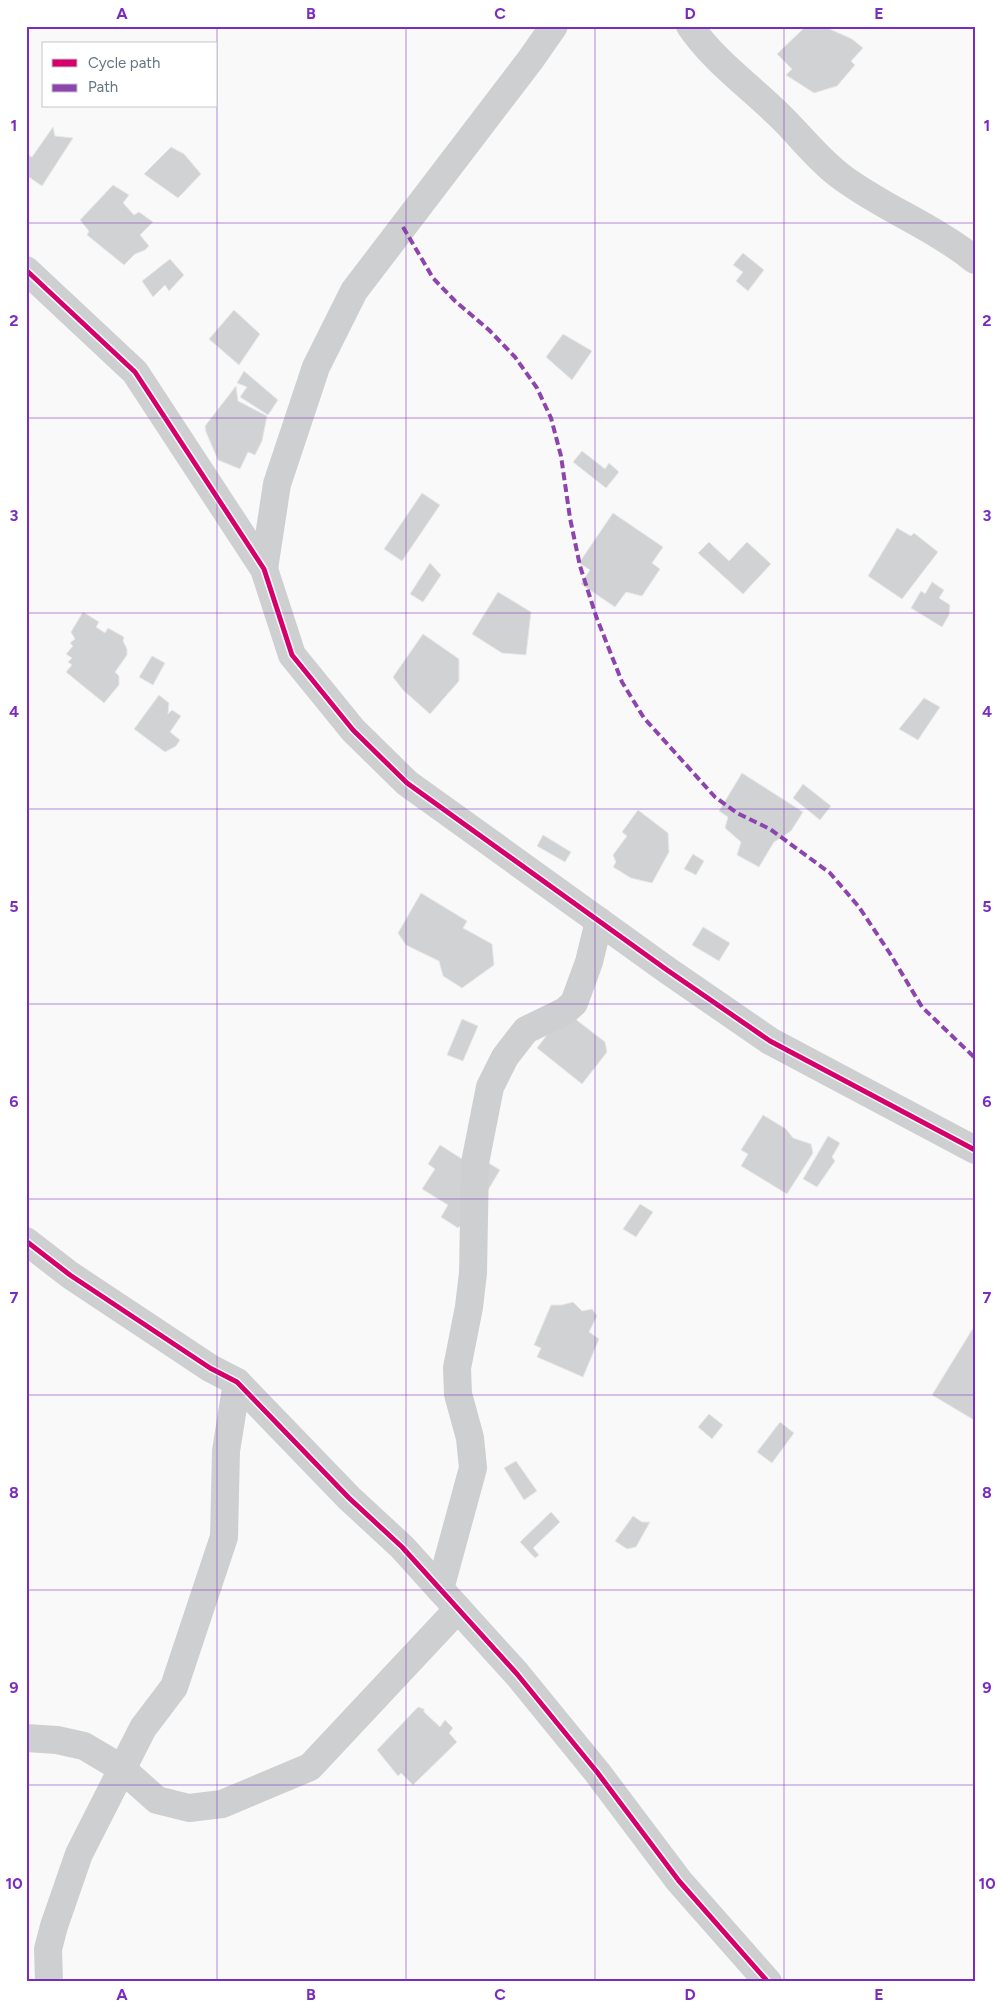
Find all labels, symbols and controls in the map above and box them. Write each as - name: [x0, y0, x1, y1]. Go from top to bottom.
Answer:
- text: A: [116, 4, 128, 23]
- text: B: [306, 4, 316, 23]
- text: C: [494, 4, 506, 23]
- text: D: [684, 4, 696, 23]
- text: E: [874, 4, 884, 23]
- legend: [42, 42, 218, 108]
- text: Cycle path: [88, 54, 160, 72]
- text: Path: [88, 78, 118, 96]
- text: 1: [11, 116, 17, 135]
- text: 1: [984, 116, 990, 135]
- text: 2: [9, 311, 19, 330]
- text: 2: [982, 311, 992, 330]
- text: 3: [10, 506, 19, 525]
- text: 3: [983, 506, 992, 525]
- text: 4: [9, 702, 19, 721]
- text: 4: [982, 702, 992, 721]
- text: 5: [9, 897, 19, 916]
- text: 5: [982, 897, 992, 916]
- text: 6: [9, 1092, 19, 1111]
- text: 6: [982, 1092, 992, 1111]
- text: 7: [10, 1288, 19, 1307]
- text: 7: [983, 1288, 992, 1307]
- text: 8: [9, 1483, 19, 1502]
- text: 8: [982, 1483, 992, 1502]
- text: 9: [9, 1678, 19, 1697]
- text: 9: [982, 1678, 992, 1697]
- text: 10: [5, 1874, 23, 1893]
- text: 10: [978, 1874, 996, 1893]
- text: A: [116, 1985, 128, 2004]
- text: B: [306, 1985, 316, 2004]
- text: C: [494, 1985, 506, 2004]
- text: D: [684, 1985, 696, 2004]
- text: E: [874, 1985, 884, 2004]

